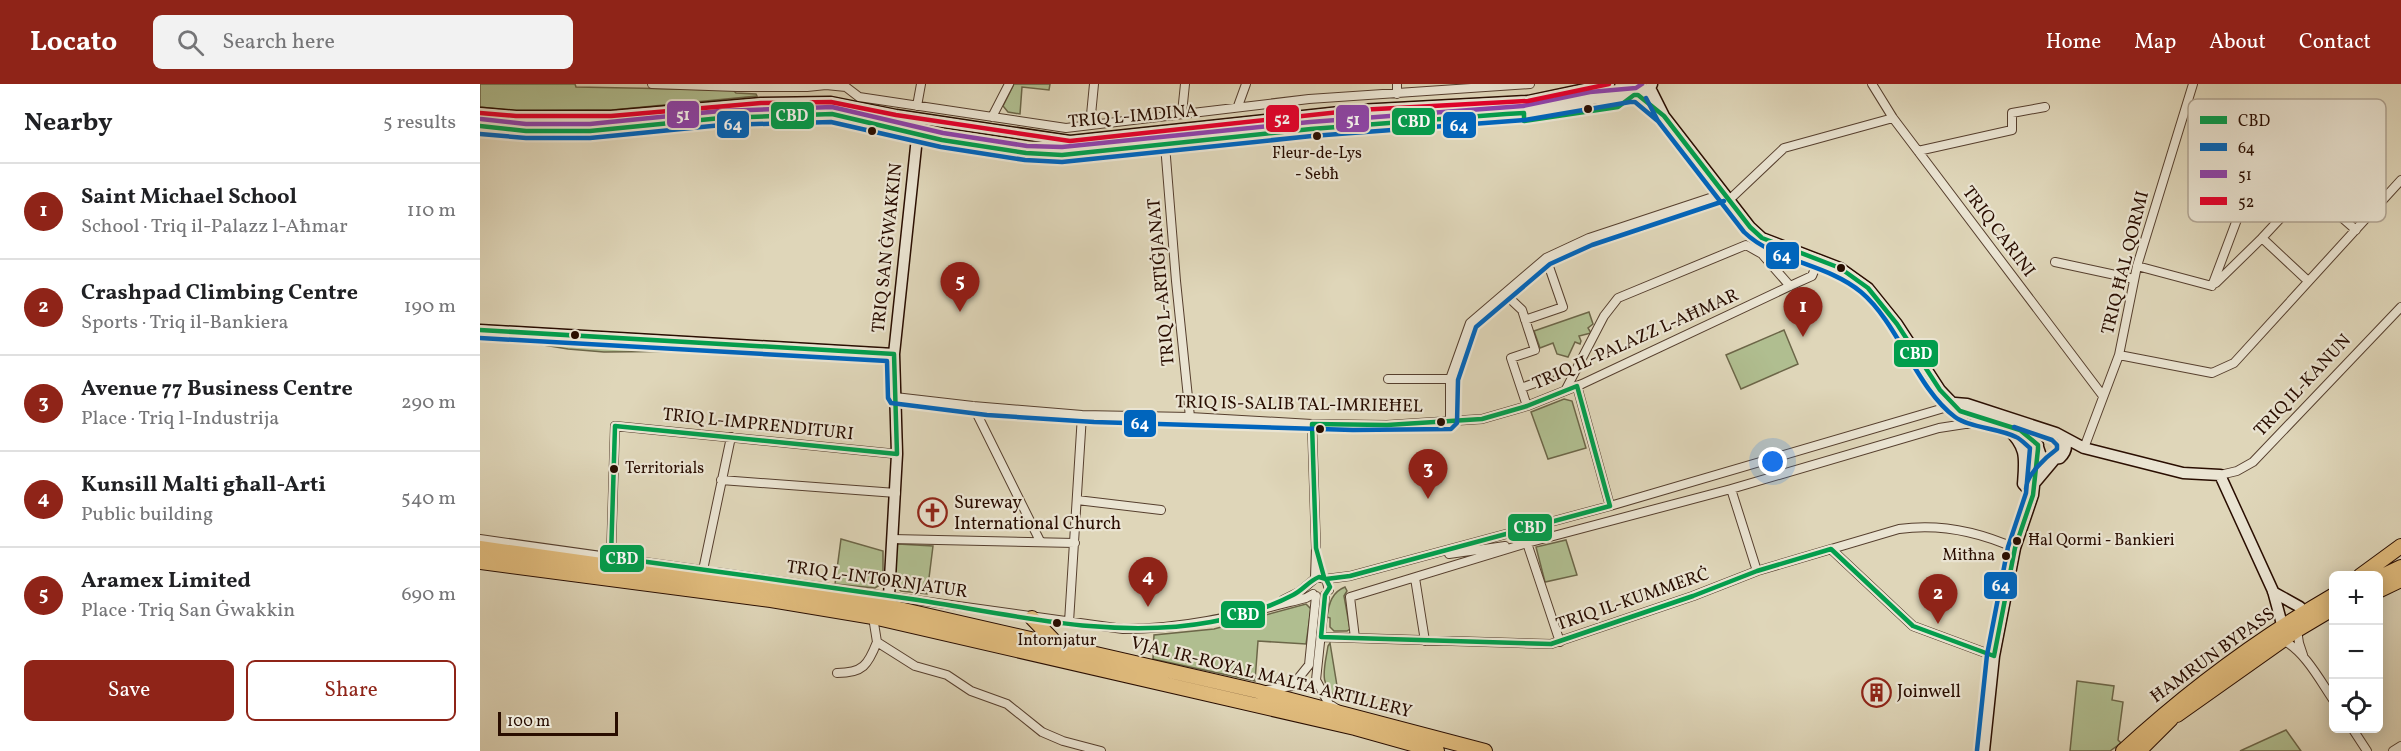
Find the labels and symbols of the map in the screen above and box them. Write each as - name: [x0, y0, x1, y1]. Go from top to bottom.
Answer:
- street label: TRIQ L-IMDINA: [1067, 99, 1199, 135]
- legend: [2188, 99, 2386, 222]
- line badge: 51: [666, 100, 700, 129]
- line badge: CBD: [770, 101, 815, 130]
- unlabelled marker: [1582, 103, 1594, 115]
- line badge: 52: [1265, 104, 1300, 133]
- line badge: 51: [1335, 104, 1370, 133]
- text: 51: [676, 105, 690, 127]
- text: CBD: [776, 106, 809, 128]
- line badge: CBD: [1391, 107, 1436, 136]
- text: 52: [1274, 109, 1290, 131]
- line badge: 64: [716, 110, 750, 139]
- text: 51: [1346, 110, 1360, 132]
- line badge: 64: [1442, 111, 1477, 139]
- text: CBD: [2238, 111, 2270, 133]
- text: CBD: [1398, 112, 1431, 134]
- text: 64: [724, 115, 742, 137]
- text: 64: [1450, 116, 1468, 138]
- unlabelled marker: [866, 125, 878, 137]
- marker: Fleur-de-Lys - Sebħ: [1311, 130, 1323, 142]
- text: 64: [2238, 138, 2255, 160]
- place label: Fleur-de-Lys - Sebħ: [1272, 143, 1362, 186]
- street label: TRIQ SAN ĠWAKKIN: [867, 162, 909, 334]
- text: 51: [2238, 165, 2252, 187]
- street label: TRIQ CARINI: [1956, 181, 2040, 283]
- street label: TRIQ ĦAL QORMI: [2096, 189, 2156, 337]
- text: 52: [2238, 192, 2254, 214]
- street label: TRIQ L-ARTIĠJANAT: [1142, 197, 1182, 367]
- line badge: 64: [1765, 241, 1800, 270]
- text: 64: [1773, 246, 1791, 268]
- pin: 5: [940, 262, 980, 312]
- unlabelled marker: [1835, 262, 1847, 274]
- street label: TRIQ IL-PALAZZ L-AĦMAR: [1529, 283, 1743, 397]
- pin: 1: [1784, 288, 1822, 337]
- unlabelled marker: [569, 329, 581, 341]
- street label: TRIQ IL-KANUN: [2249, 329, 2357, 443]
- line badge: CBD: [1893, 339, 1939, 368]
- text: CBD: [1900, 344, 1933, 366]
- street label: TRIQ IS-SALIB TAL-IMRIEĦEL: [1175, 390, 1423, 420]
- street label: TRIQ L-IMPRENDITURI: [661, 403, 855, 447]
- line badge: 64: [1123, 409, 1157, 438]
- text: 64: [1131, 414, 1149, 436]
- unlabelled marker: [1435, 416, 1447, 428]
- unlabelled marker: [1314, 423, 1326, 435]
- your location: [1758, 447, 1787, 476]
- pin: 3: [1408, 450, 1448, 499]
- place label: Territorials: [625, 458, 704, 480]
- marker: Territorials: [608, 463, 620, 475]
- place label: Sureway International Church: [954, 491, 1122, 537]
- church icon: Sureway International Church: [917, 497, 949, 529]
- line badge: CBD: [1507, 513, 1553, 542]
- text: CBD: [1514, 518, 1547, 540]
- place label: Ħal Qormi - Bankieri: [2028, 530, 2175, 552]
- marker: Ħal Qormi - Bankieri: [2011, 535, 2023, 547]
- line badge: CBD: [599, 544, 645, 573]
- place label: Mitħna: [1943, 545, 1995, 567]
- text: CBD: [606, 549, 639, 571]
- marker: Mitħna: [2000, 550, 2012, 562]
- street label: TRIQ L-INTORNJATUR: [785, 555, 969, 605]
- pin: 4: [1128, 558, 1168, 607]
- street label: TRIQ IL-KUMMERĊ: [1553, 562, 1713, 638]
- line badge: 64: [1983, 571, 2018, 600]
- pin: 2: [1918, 574, 1958, 624]
- text: 64: [1992, 576, 2010, 598]
- line badge: CBD: [1220, 600, 1266, 629]
- street label: ĦAMRUN BYPASS: [2146, 602, 2280, 710]
- text: CBD: [1227, 605, 1260, 627]
- marker: Intornjatur: [1051, 617, 1063, 629]
- place label: Intornjatur: [1017, 630, 1097, 652]
- street label: VJAL IR-ROYAL MALTA ARTILLERY: [1128, 631, 1414, 725]
- building icon: Joinwell: [1860, 676, 1892, 708]
- place label: Joinwell: [1897, 680, 1961, 705]
- scale bar: [498, 709, 618, 736]

